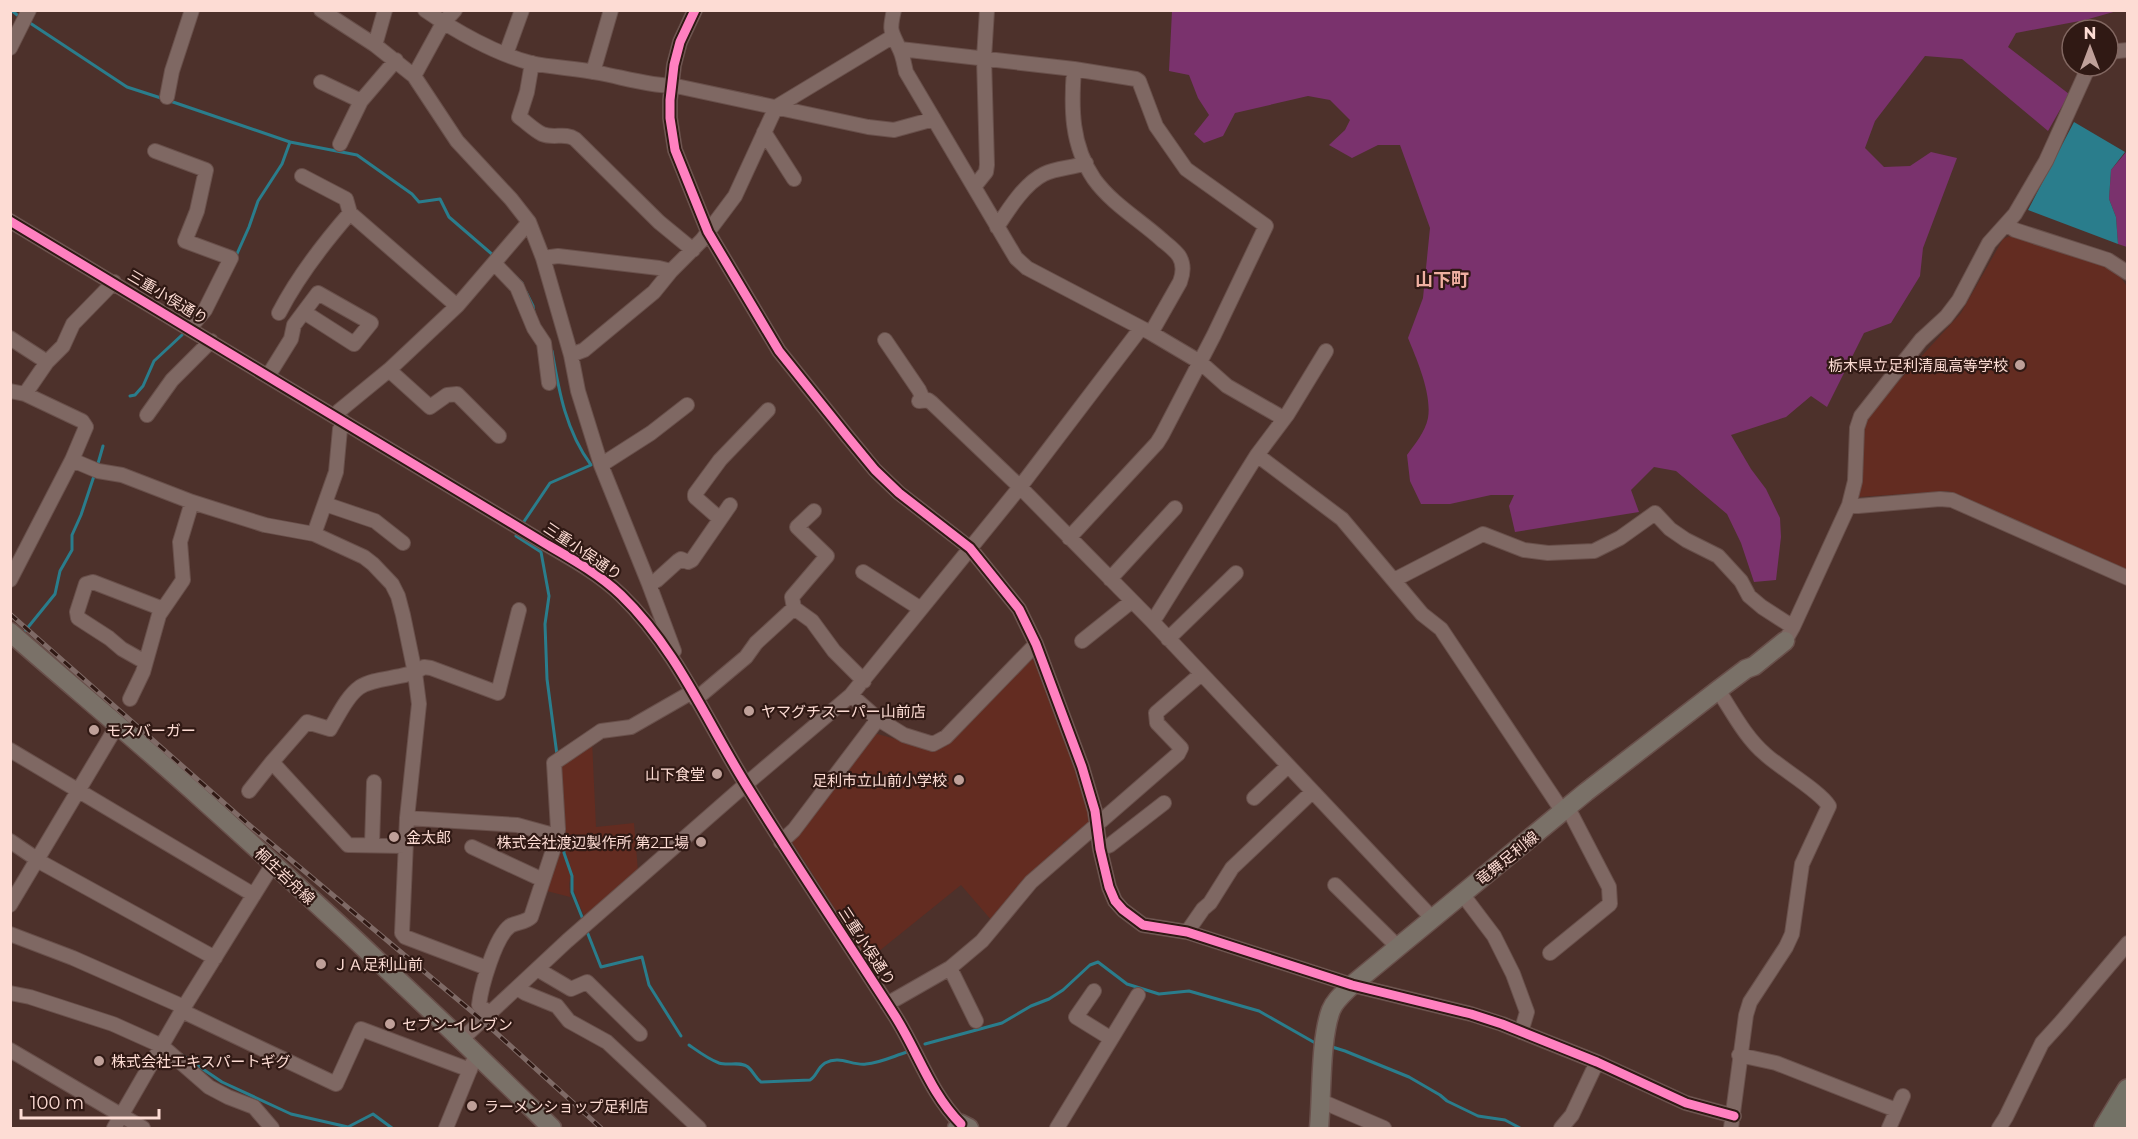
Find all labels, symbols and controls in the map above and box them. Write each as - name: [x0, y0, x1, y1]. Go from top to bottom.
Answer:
- north arrow: [2060, 18, 2120, 78]
- text: N: [2084, 24, 2096, 43]
- street label: 三重小俣通り: [125, 266, 211, 328]
- district label: 山下町: [1415, 269, 1469, 291]
- place label: 栃木県立足利清風高等学校: [1828, 356, 2008, 375]
- marker: 栃木県立足利清風高等学校: [2013, 358, 2027, 372]
- street label: 三重小俣通り: [540, 518, 626, 584]
- place label: ヤマグチスーパー山前店: [761, 702, 926, 721]
- marker: ヤマグチスーパー山前店: [742, 704, 756, 718]
- place label: モスバーガー: [106, 721, 196, 740]
- marker: モスバーガー: [87, 723, 101, 737]
- place label: 山下食堂: [645, 765, 705, 784]
- marker: 山下食堂: [710, 767, 724, 781]
- place label: 足利市立山前小学校: [812, 771, 947, 790]
- marker: 足利市立山前小学校: [952, 773, 966, 787]
- street label: 竜舞足利線: [1472, 827, 1542, 889]
- place label: 金太郎: [406, 828, 451, 847]
- marker: 金太郎: [387, 830, 401, 844]
- place label: 株式会社渡辺製作所 第2工場: [497, 833, 689, 852]
- marker: 株式会社渡辺製作所 第2工場: [694, 835, 708, 849]
- street label: 桐生岩舟線: [251, 843, 319, 909]
- street label: 三重小俣通り: [835, 903, 899, 989]
- place label: ＪＡ足利山前: [333, 955, 423, 974]
- marker: ＪＡ足利山前: [314, 957, 328, 971]
- place label: セブン-イレブン: [402, 1015, 513, 1034]
- marker: セブン-イレブン: [383, 1017, 397, 1031]
- place label: 株式会社エキスパートギグ: [111, 1052, 291, 1071]
- marker: 株式会社エキスパートギグ: [92, 1054, 106, 1068]
- scale bar: [21, 1082, 159, 1120]
- text: 100 m: [30, 1092, 84, 1114]
- place label: ラーメンショップ足利店: [484, 1097, 648, 1116]
- marker: ラーメンショップ足利店: [465, 1099, 479, 1113]

